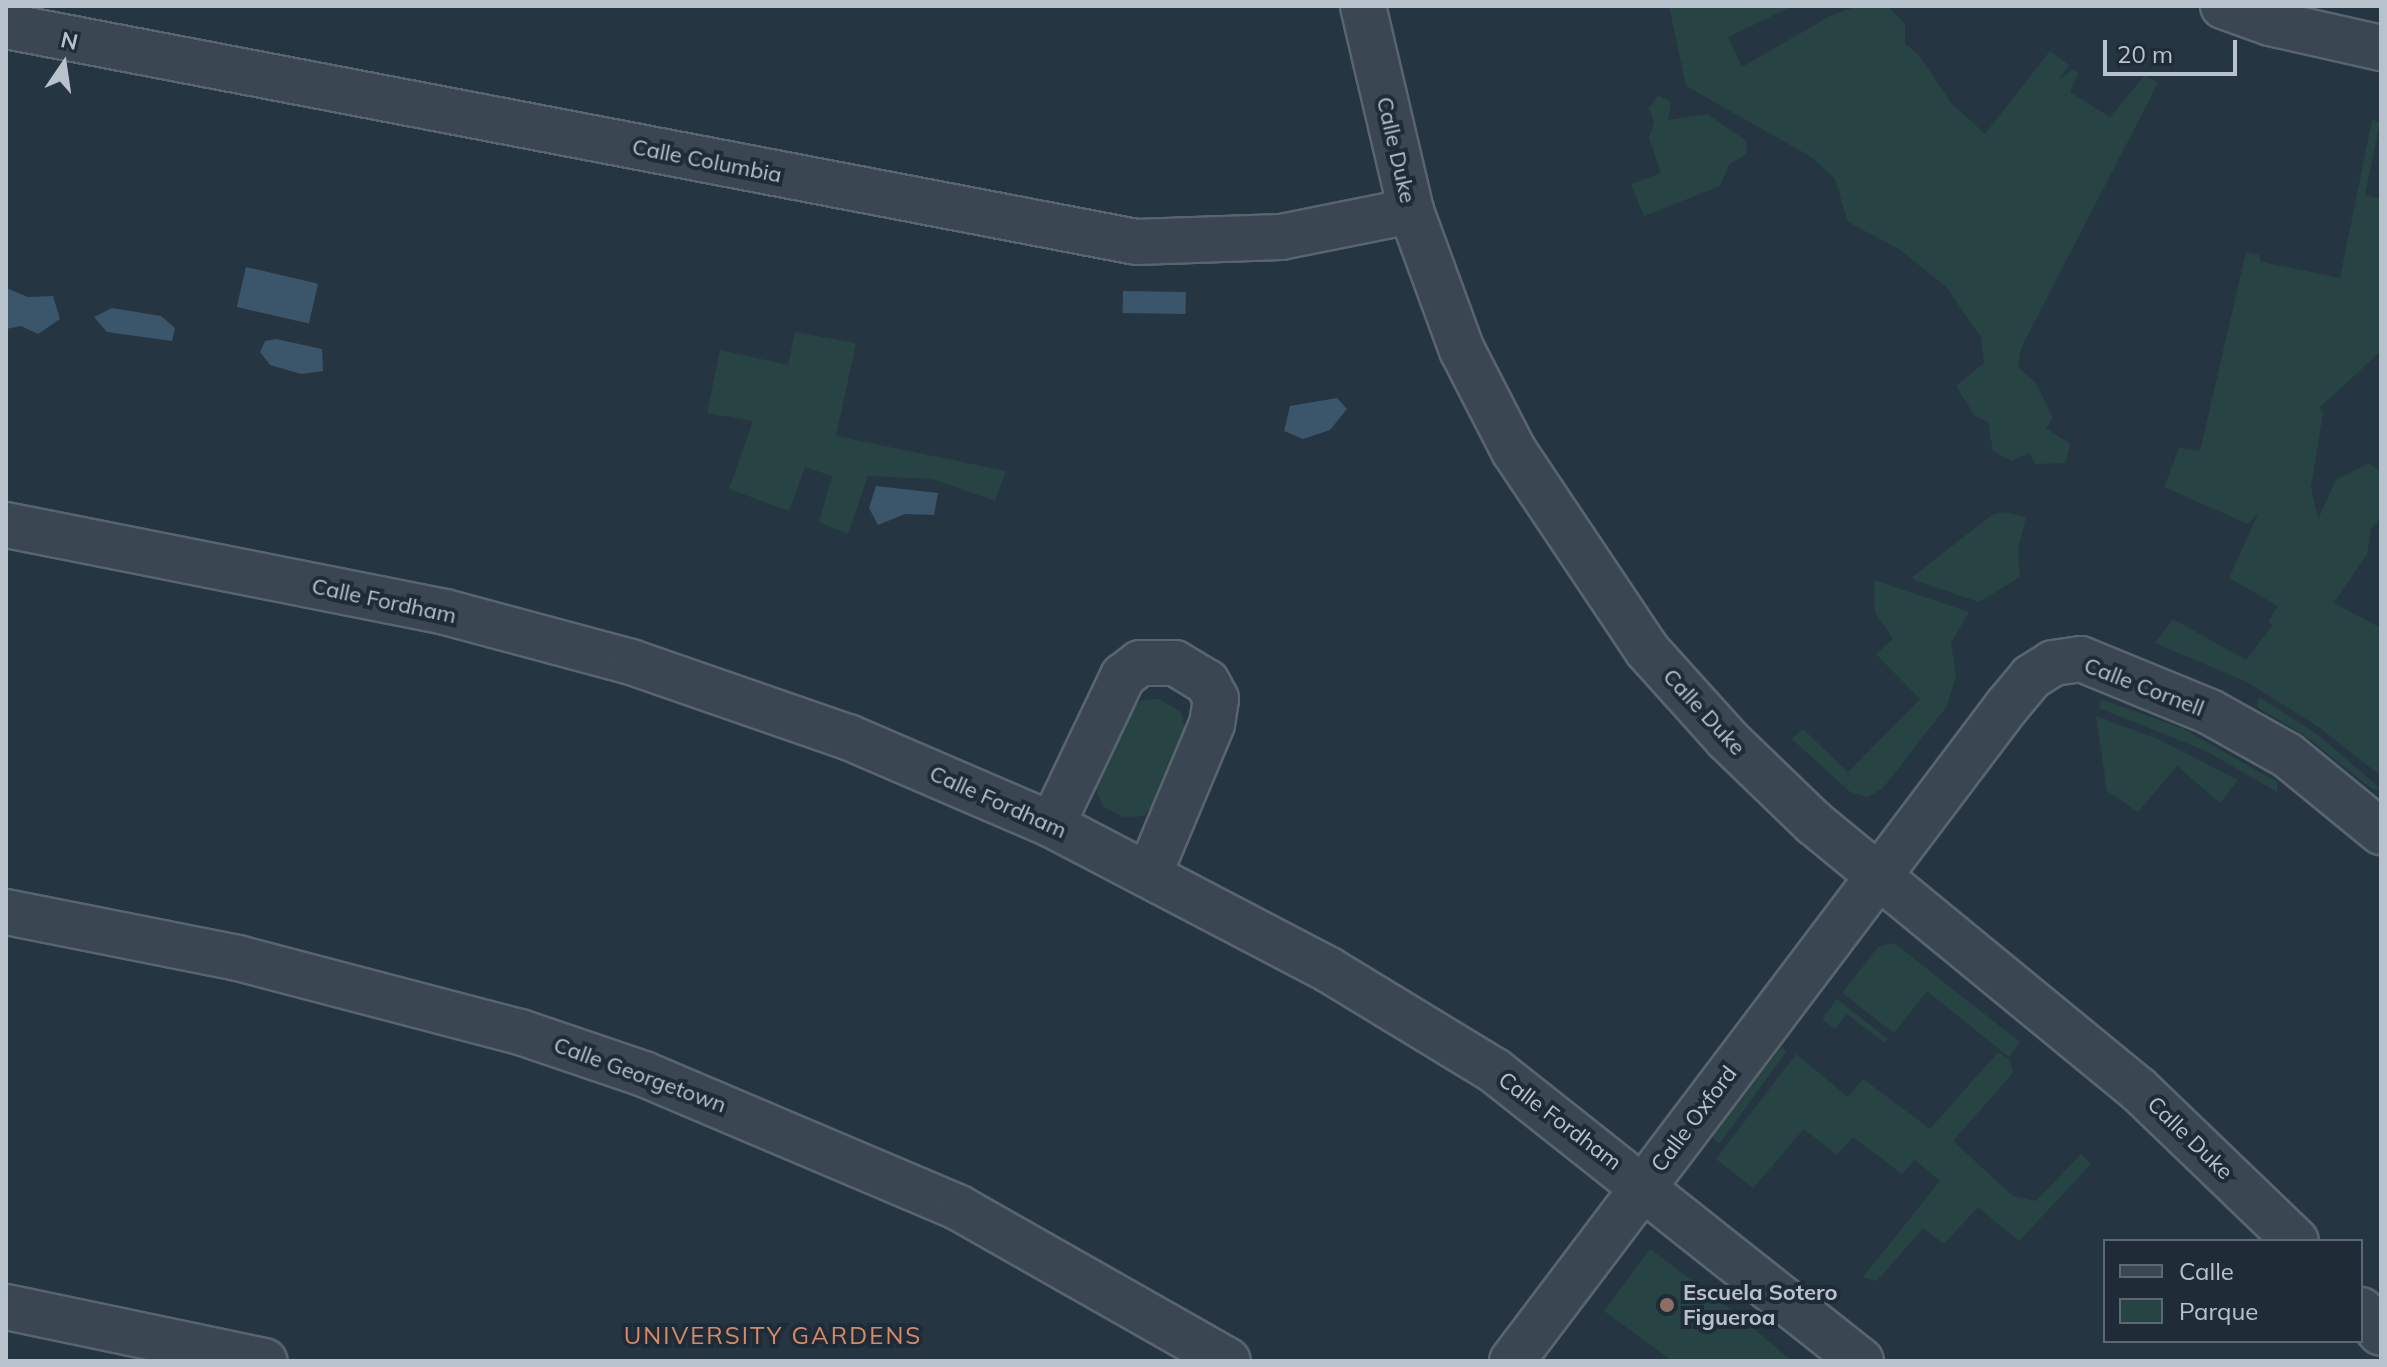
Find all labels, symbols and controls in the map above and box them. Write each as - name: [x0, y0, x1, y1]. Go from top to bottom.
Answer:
- north arrow: [24, 24, 104, 104]
- scale bar: [2107, 24, 2241, 74]
- text: N: [58, 25, 81, 56]
- text: 20 m: [2117, 39, 2173, 69]
- street label: Calle Duke: [1371, 94, 1421, 206]
- street label: Calle Columbia: [630, 134, 784, 188]
- street label: Calle Fordham: [309, 573, 459, 629]
- street label: Calle Cornell: [2080, 652, 2208, 722]
- street label: Calle Duke: [1657, 663, 1751, 761]
- street label: Calle Fordham: [925, 760, 1071, 844]
- street label: Calle Georgetown: [550, 1032, 730, 1118]
- street label: Calle Oxford: [1646, 1061, 1742, 1177]
- street label: Calle Fordham: [1493, 1066, 1627, 1176]
- street label: Calle Duke: [2142, 1091, 2238, 1185]
- legend: [2103, 1239, 2363, 1343]
- text: Calle: [2179, 1256, 2234, 1286]
- place label: Escuela Sotero Figueroa: [1683, 1279, 1838, 1330]
- marker: Escuela Sotero Figueroa: [1658, 1296, 1676, 1314]
- text: Parque: [2179, 1296, 2258, 1326]
- district label: UNIVERSITY GARDENS: [624, 1322, 922, 1350]

